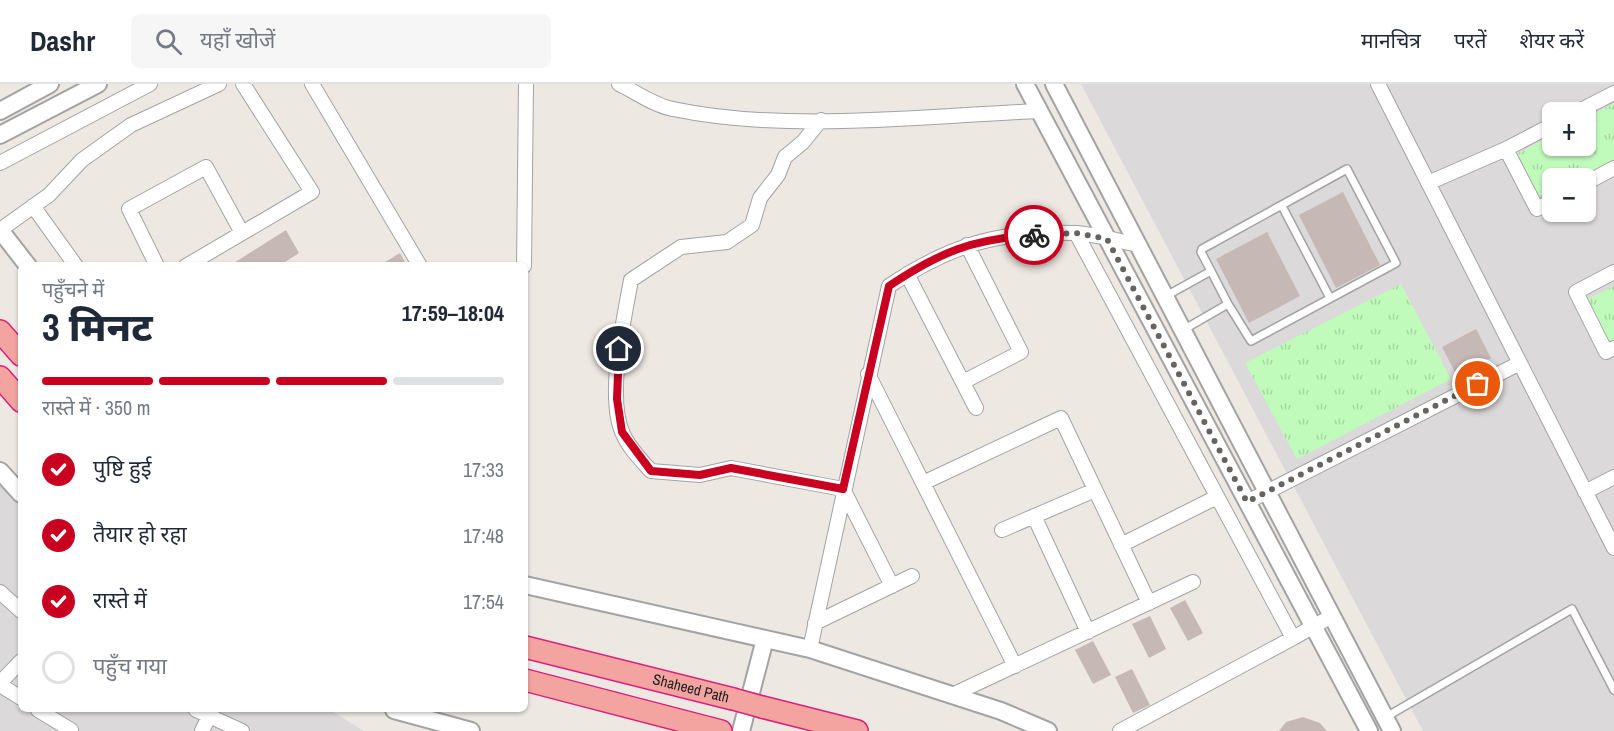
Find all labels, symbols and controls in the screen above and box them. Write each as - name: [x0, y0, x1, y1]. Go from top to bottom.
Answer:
- search box: [131, 14, 551, 68]
- text: Dashr: [30, 22, 95, 60]
- icon: search: [152, 25, 185, 58]
- text: यहाँ खोजें: [200, 25, 275, 55]
- text: मानचित्र: [1361, 26, 1421, 55]
- text: परतें: [1454, 26, 1486, 55]
- text: शेयर करें: [1519, 26, 1584, 55]
- map controls: [1542, 102, 1596, 222]
- button: +: [1542, 102, 1596, 156]
- button: −: [1542, 168, 1596, 222]
- courier: [1004, 205, 1064, 265]
- icon: bike: [1018, 219, 1051, 252]
- text: पहुँचने में: [42, 276, 104, 303]
- text: 17:59–18:04: [402, 298, 504, 328]
- text: 3 मिनट: [42, 301, 153, 353]
- pin: [593, 323, 644, 374]
- icon: home: [602, 332, 635, 365]
- pin: [1452, 358, 1503, 409]
- icon: bag: [1461, 367, 1494, 400]
- text: रास्ते में · 350 m: [42, 394, 150, 421]
- icon: check: [42, 453, 75, 486]
- text: पुष्टि हुई: [93, 453, 152, 483]
- text: 17:33: [463, 456, 504, 483]
- icon: check: [42, 519, 75, 552]
- text: तैयार हो रहा: [93, 519, 187, 549]
- text: 17:48: [463, 522, 504, 549]
- icon: check: [42, 585, 75, 618]
- text: रास्ते में: [93, 585, 147, 615]
- text: 17:54: [463, 588, 504, 615]
- text: पहुँच गया: [93, 651, 167, 681]
- street label: Shaheed Path: [651, 668, 731, 708]

